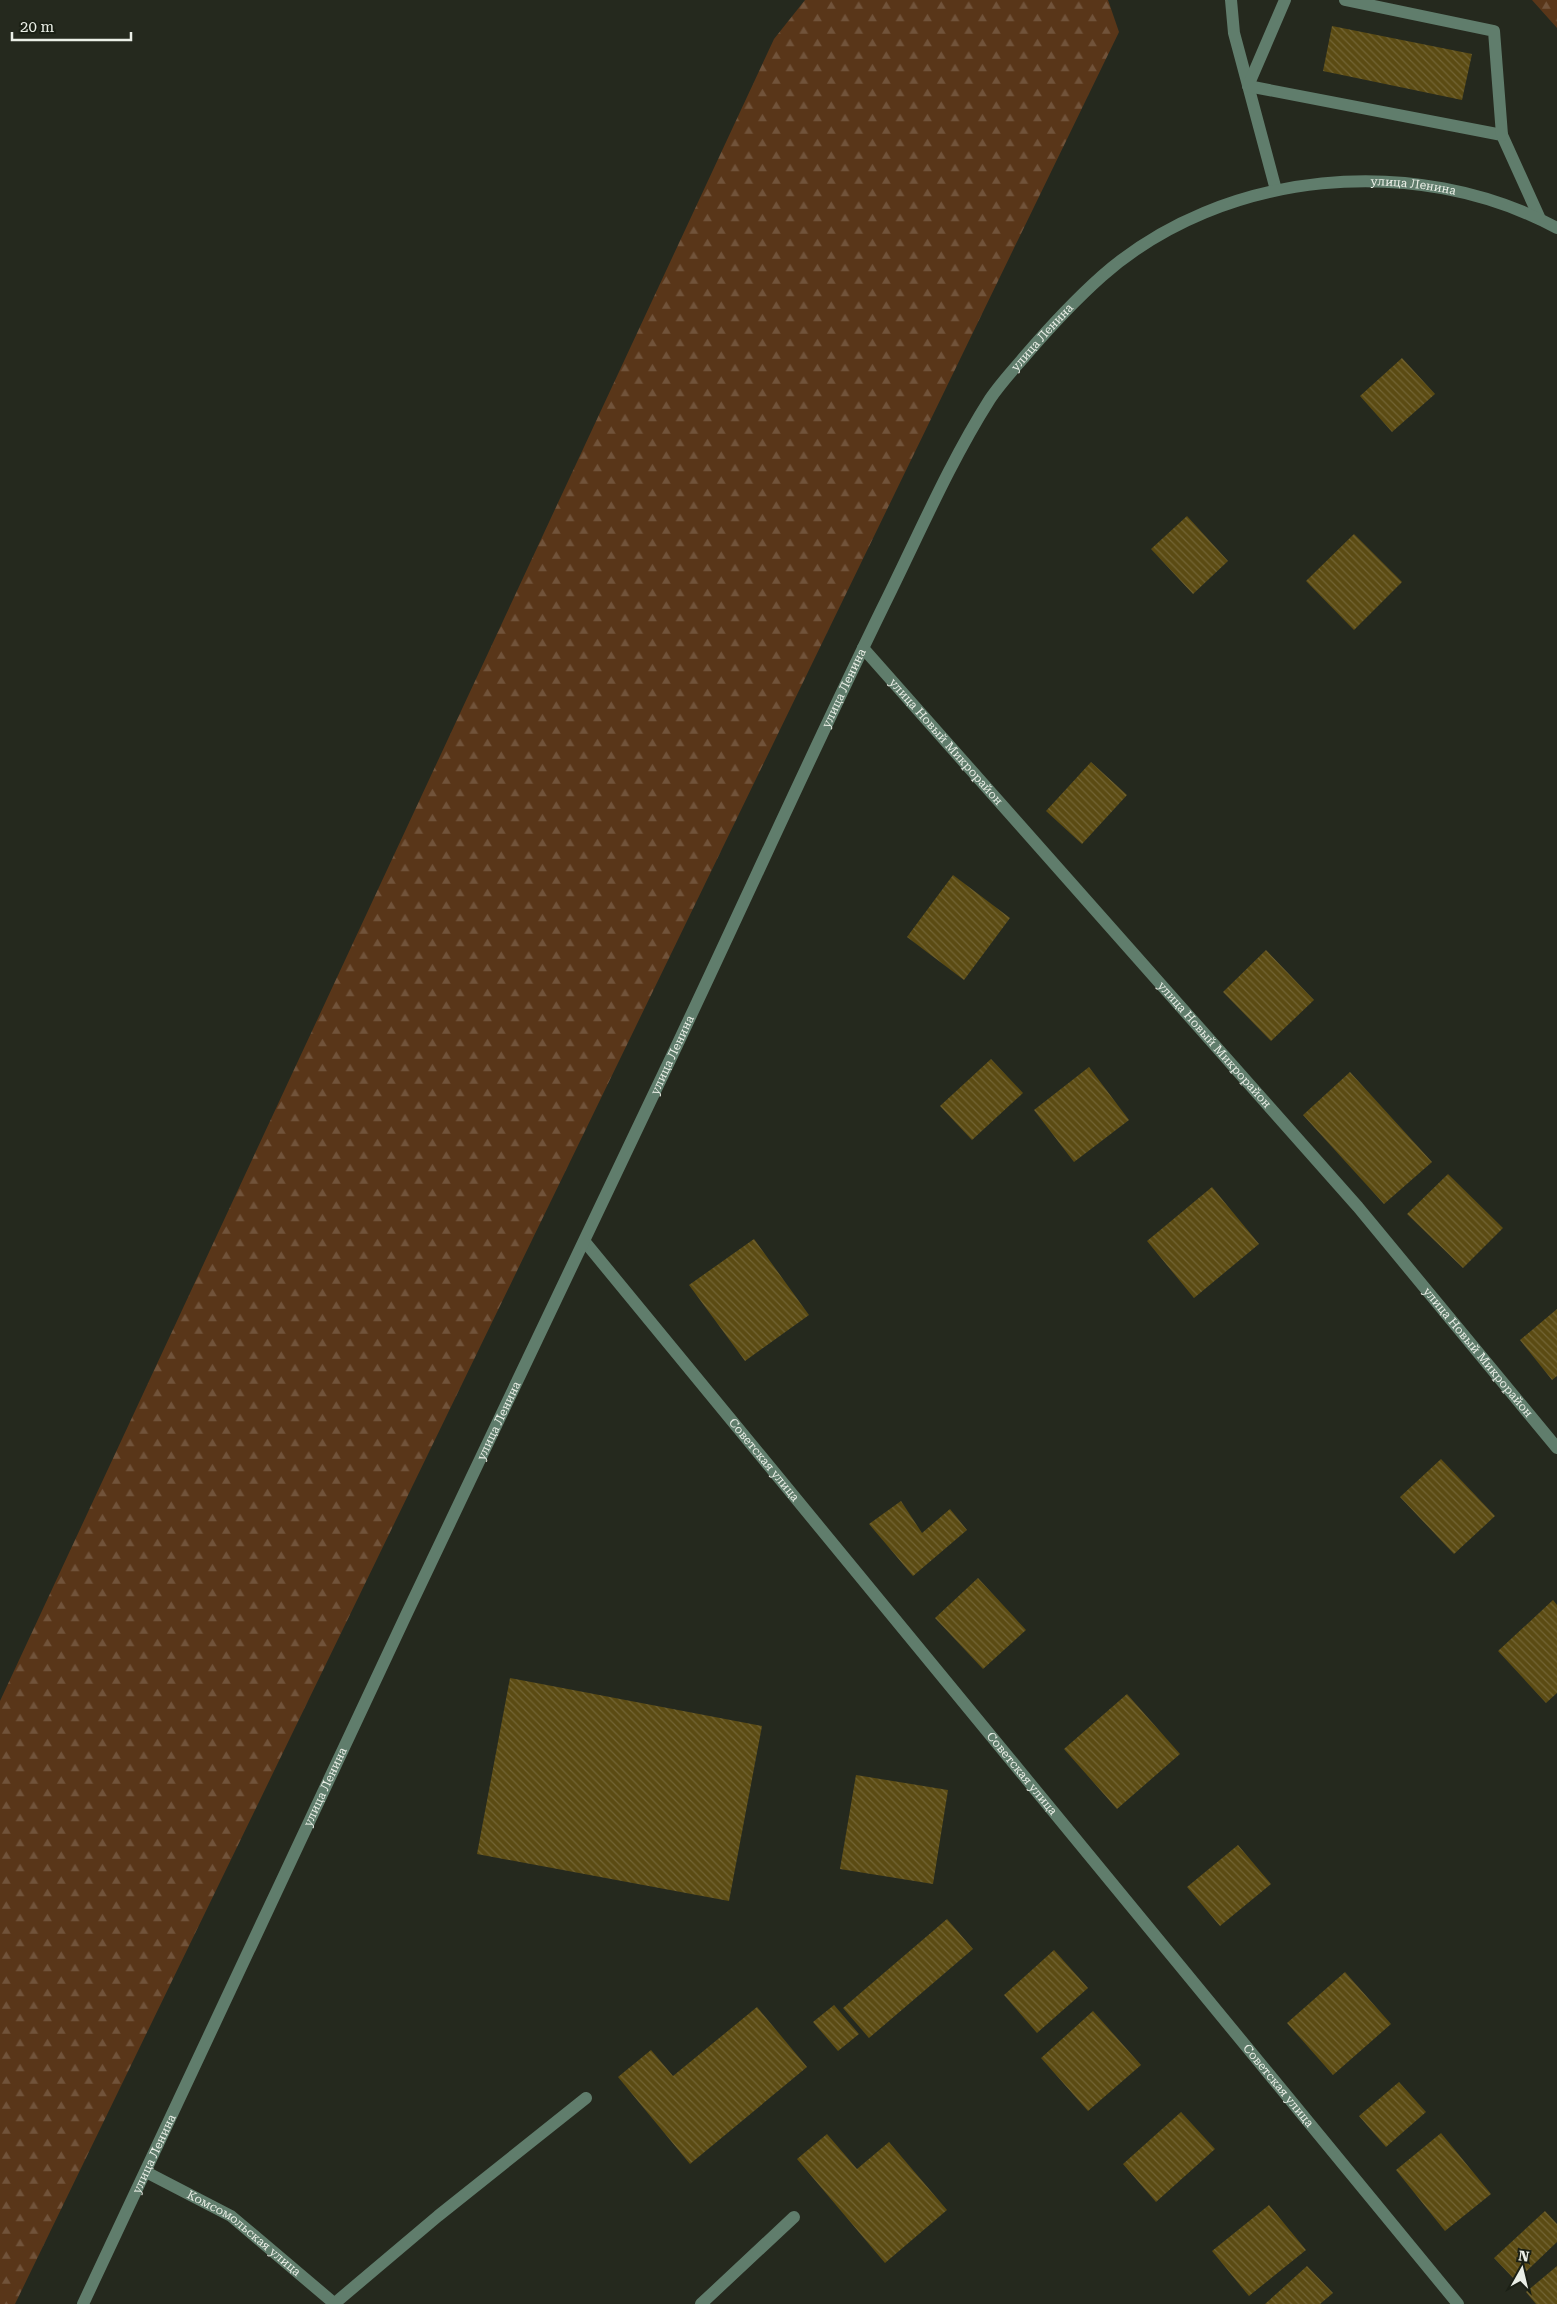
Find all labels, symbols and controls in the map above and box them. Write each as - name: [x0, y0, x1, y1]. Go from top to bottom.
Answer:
- scale bar: [12, 10, 131, 42]
- text: 20 m: [20, 18, 55, 36]
- street label: улица Ленина: [1371, 174, 1458, 198]
- street label: улица Ленина: [1008, 300, 1076, 374]
- street label: улица Ленина: [819, 646, 869, 730]
- street label: улица Новый Микрорайон: [886, 675, 1006, 808]
- street label: улица Новый Микрорайон: [1155, 979, 1274, 1111]
- street label: улица Ленина: [648, 1013, 697, 1097]
- street label: улица Новый Микрорайон: [1420, 1284, 1536, 1420]
- street label: улица Ленина: [474, 1379, 524, 1463]
- street label: Советская улица: [726, 1416, 803, 1505]
- street label: Советская улица: [984, 1729, 1060, 1818]
- street label: улица Ленина: [301, 1745, 350, 1829]
- street label: Советская улица: [1240, 2041, 1317, 2130]
- street label: улица Ленина: [129, 2112, 179, 2196]
- street label: Комсомольская улица: [185, 2187, 304, 2279]
- north arrow: [1497, 2244, 1547, 2294]
- text: N: [1517, 2247, 1530, 2265]

